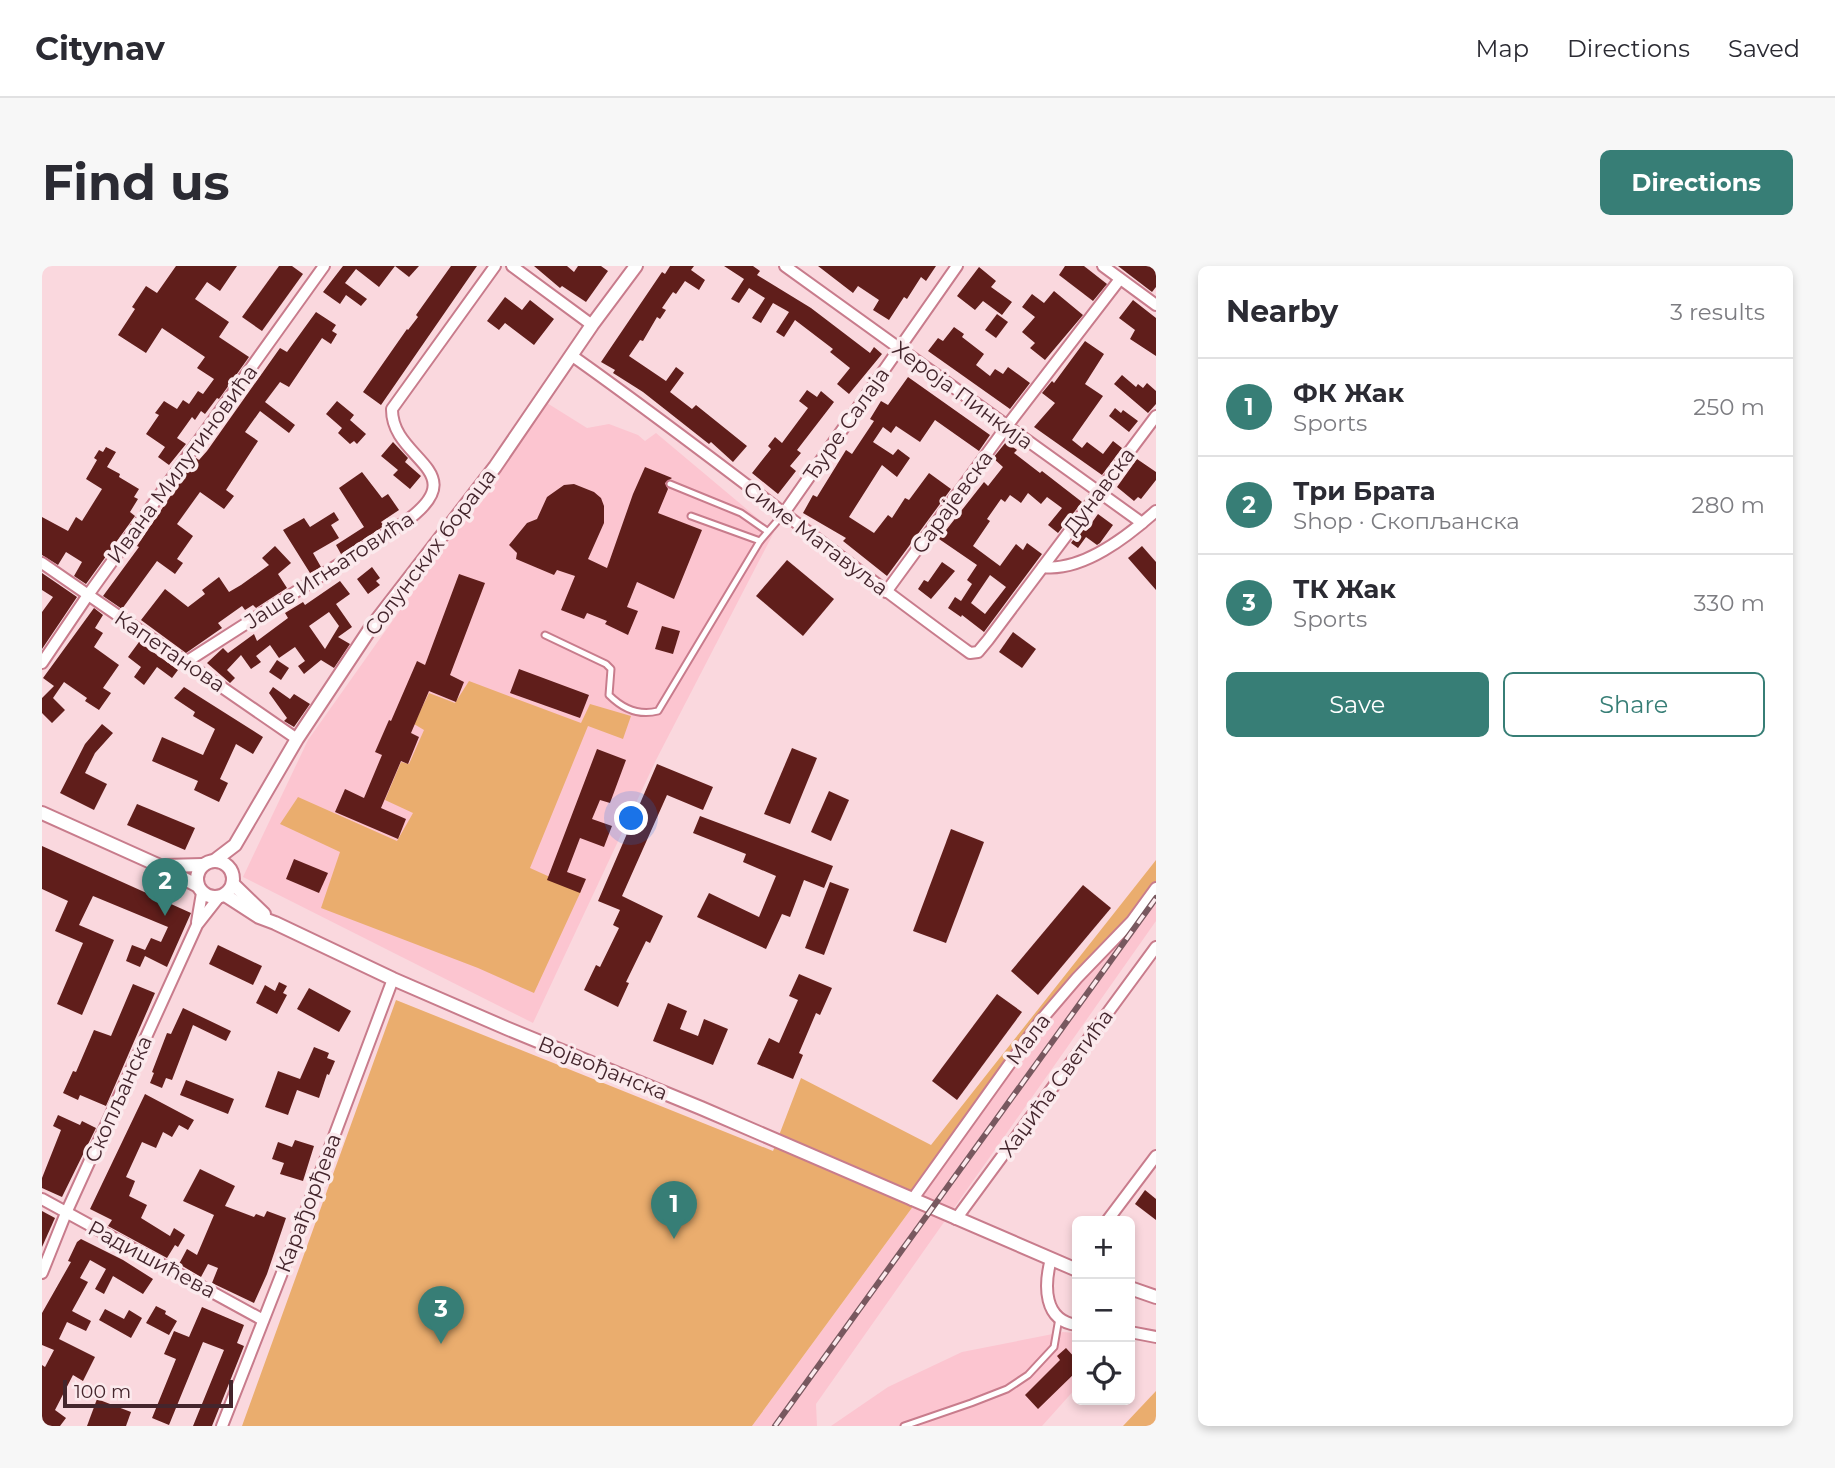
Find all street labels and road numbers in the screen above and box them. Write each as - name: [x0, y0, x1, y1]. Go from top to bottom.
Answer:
- street label: Хероја Пинкија: [888, 336, 1038, 454]
- street label: Ивана Милутиновића: [102, 360, 262, 568]
- street label: Ђуре Салаја: [798, 363, 894, 485]
- street label: Дунавска: [1058, 442, 1140, 540]
- street label: Сарајевска: [906, 446, 998, 558]
- street label: Солунских бораца: [359, 464, 501, 640]
- street label: Симе Матавуља: [739, 475, 893, 601]
- street label: Јаше Игњатовића: [240, 506, 418, 634]
- street label: Капетанова: [110, 605, 230, 697]
- street label: Хаџића Светића: [994, 1004, 1118, 1162]
- street label: Мала: [1001, 1008, 1055, 1070]
- street label: Војвођанска: [535, 1031, 671, 1105]
- street label: Скопљанска: [79, 1032, 157, 1166]
- street label: Карађорђева: [270, 1130, 346, 1276]
- street label: Радишићева: [84, 1215, 220, 1303]

